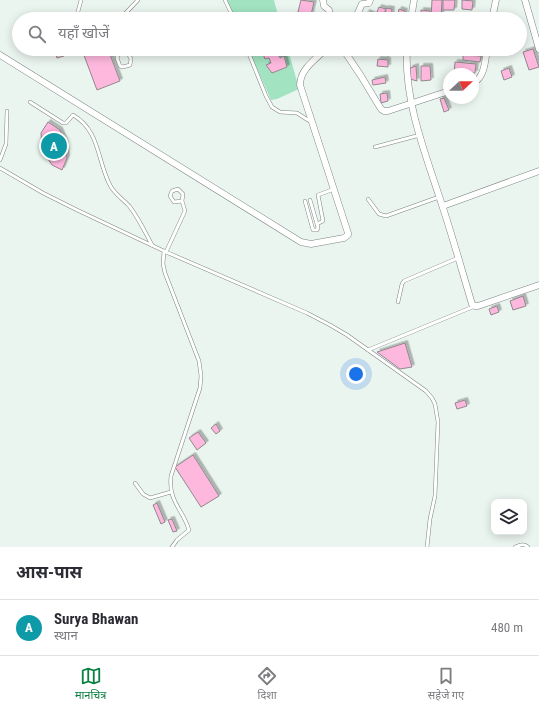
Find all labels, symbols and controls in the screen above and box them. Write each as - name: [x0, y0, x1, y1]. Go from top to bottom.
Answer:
- search box: [12, 12, 527, 56]
- icon: search: [26, 23, 48, 45]
- text: यहाँ खोजें: [58, 24, 109, 42]
- north arrow: [443, 68, 479, 104]
- pin: A: [41, 131, 67, 161]
- your location: [346, 364, 366, 384]
- map controls: [491, 499, 527, 535]
- button: layers: [491, 499, 527, 535]
- text: आस-पास: [16, 562, 82, 582]
- text: Surya Bhawan: [54, 610, 138, 628]
- text: A: [25, 620, 33, 635]
- text: 480 m: [491, 620, 523, 635]
- text: स्थान: [54, 628, 78, 643]
- tab: मानचित्र: [75, 665, 106, 703]
- tab: दिशा: [256, 665, 278, 703]
- tab: सहेजे गए: [428, 665, 464, 703]

